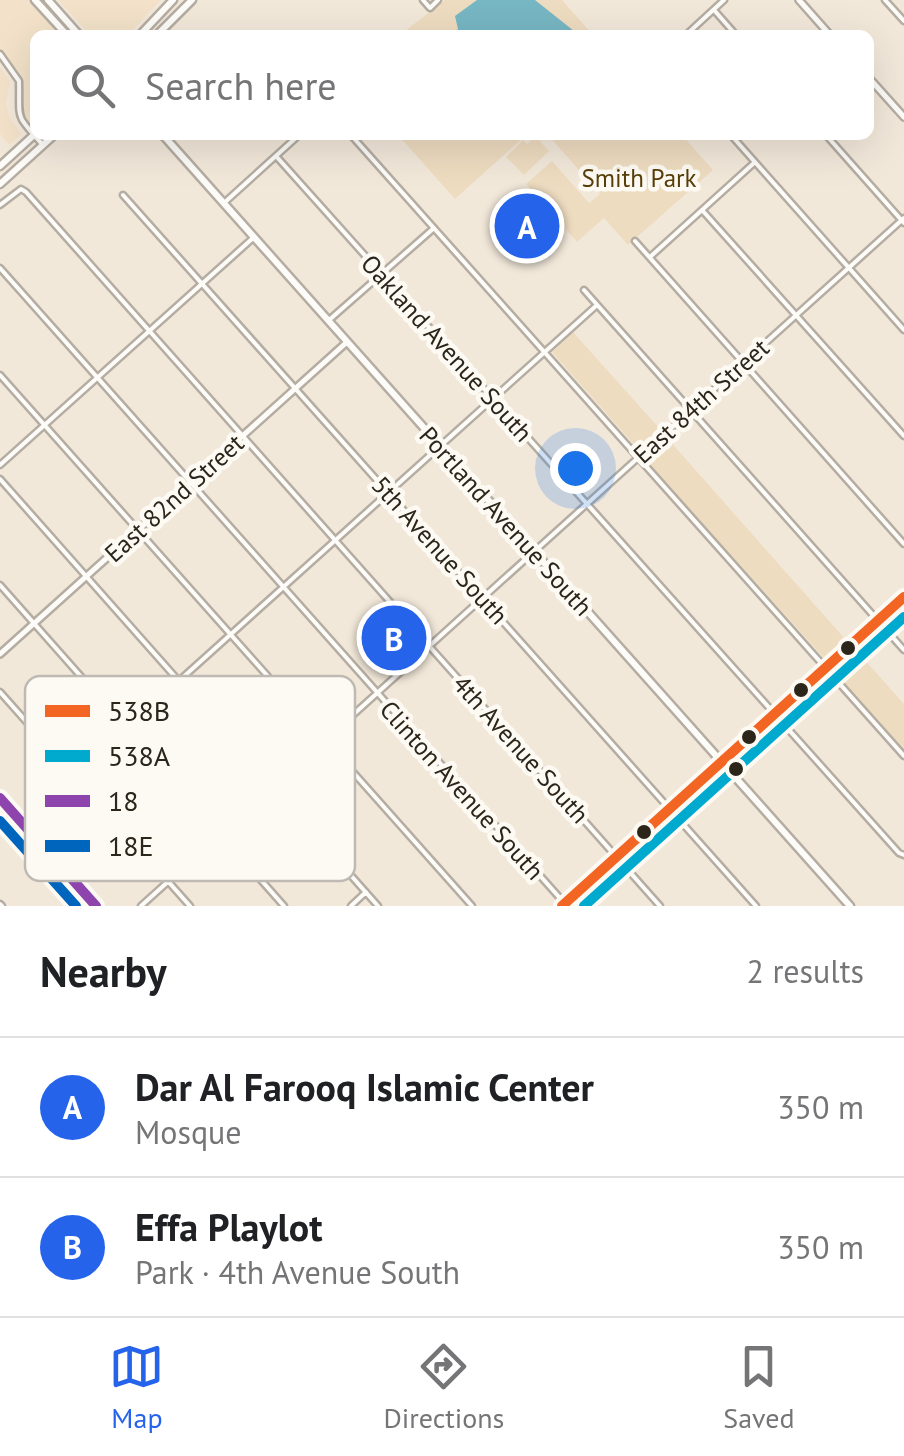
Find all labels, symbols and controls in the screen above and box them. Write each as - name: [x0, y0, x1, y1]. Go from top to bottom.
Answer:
- search box: [30, 30, 874, 140]
- icon: search: [65, 58, 120, 113]
- text: Search here: [145, 61, 337, 110]
- park label: Smith Park: [581, 162, 697, 194]
- pin: A: [494, 188, 560, 264]
- street label: Oakland Avenue South: [354, 248, 540, 448]
- street label: East 84th Street: [627, 331, 776, 470]
- street label: Portland Avenue South: [412, 420, 600, 622]
- street label: East 82nd Street: [98, 427, 251, 569]
- your location: [550, 443, 601, 494]
- street label: 5th Avenue South: [365, 469, 515, 631]
- pin: B: [362, 600, 426, 676]
- unlabelled marker: [838, 638, 858, 658]
- street label: 4th Avenue South: [446, 668, 596, 830]
- legend: [25, 676, 355, 881]
- unlabelled marker: [791, 680, 811, 700]
- text: 538B: [108, 692, 170, 729]
- street label: Clinton Avenue South: [373, 694, 551, 886]
- unlabelled marker: [739, 727, 759, 747]
- text: 538A: [108, 737, 171, 774]
- unlabelled marker: [726, 759, 746, 779]
- text: 18: [108, 782, 139, 819]
- unlabelled marker: [634, 822, 654, 842]
- text: 18E: [108, 827, 154, 864]
- text: Nearby: [40, 944, 167, 999]
- text: 2 results: [746, 950, 864, 992]
- text: Dar Al Farooq Islamic Center: [135, 1062, 594, 1111]
- text: A: [63, 1086, 82, 1128]
- text: 350 m: [777, 1086, 864, 1128]
- text: Mosque: [135, 1111, 242, 1153]
- text: Effa Playlot: [135, 1202, 322, 1251]
- text: B: [63, 1226, 82, 1268]
- text: 350 m: [777, 1226, 864, 1268]
- text: Park · 4th Avenue South: [135, 1251, 460, 1293]
- tab: Map: [109, 1339, 164, 1436]
- tab: Directions: [383, 1339, 504, 1436]
- tab: Saved: [723, 1339, 795, 1436]

